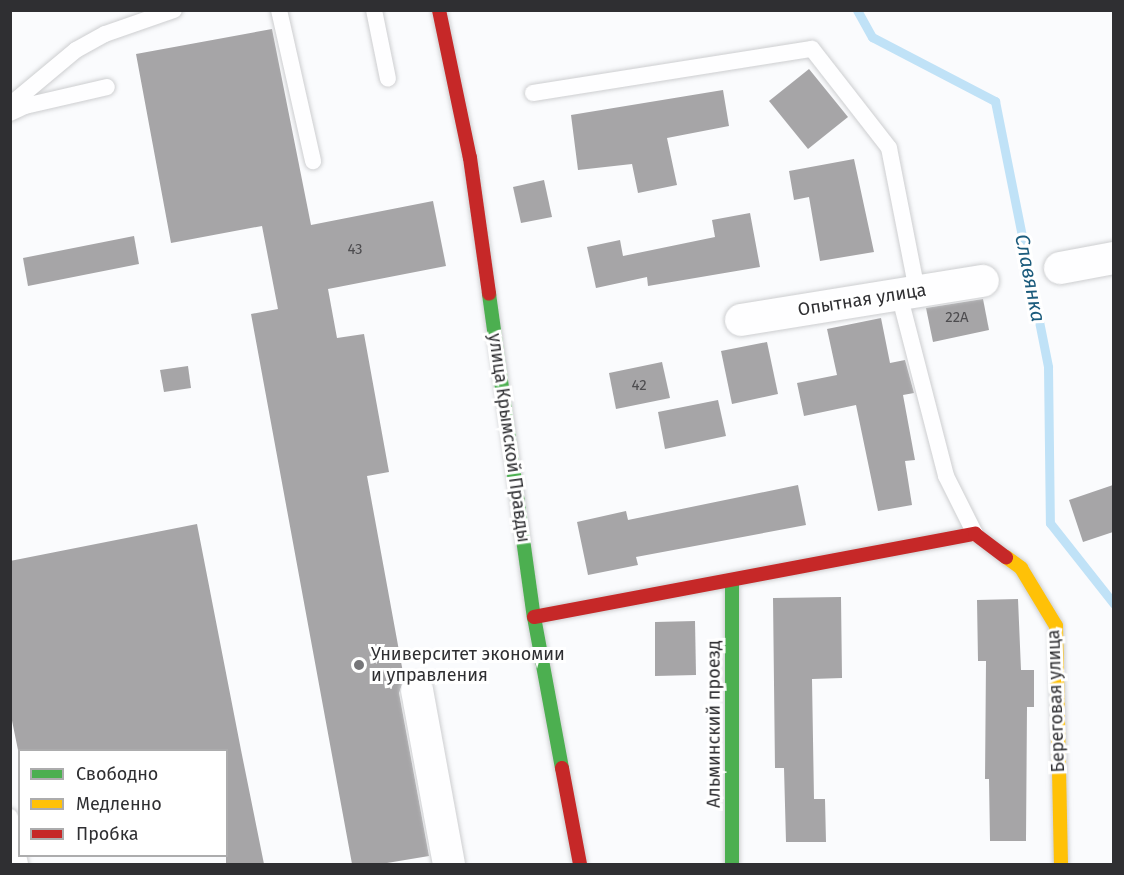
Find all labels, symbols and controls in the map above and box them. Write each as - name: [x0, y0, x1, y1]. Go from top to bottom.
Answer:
- water label: Славянка: [1010, 232, 1050, 324]
- house number: 43: [347, 241, 363, 259]
- street label: Опытная улица: [796, 279, 928, 321]
- house number: 22А: [945, 309, 969, 327]
- street label: улица Крымской Правды: [484, 332, 534, 544]
- house number: 42: [631, 377, 647, 395]
- street label: Береговая улица: [1043, 629, 1069, 773]
- street label: Альминский проезд: [703, 640, 725, 808]
- place label: Университет экономии и управления: [371, 644, 565, 686]
- marker: Университет экономии и управления: [352, 658, 366, 672]
- legend: [18, 749, 228, 857]
- text: Свободно: [76, 763, 158, 785]
- text: Медленно: [76, 793, 162, 815]
- text: Пробка: [76, 823, 139, 845]

